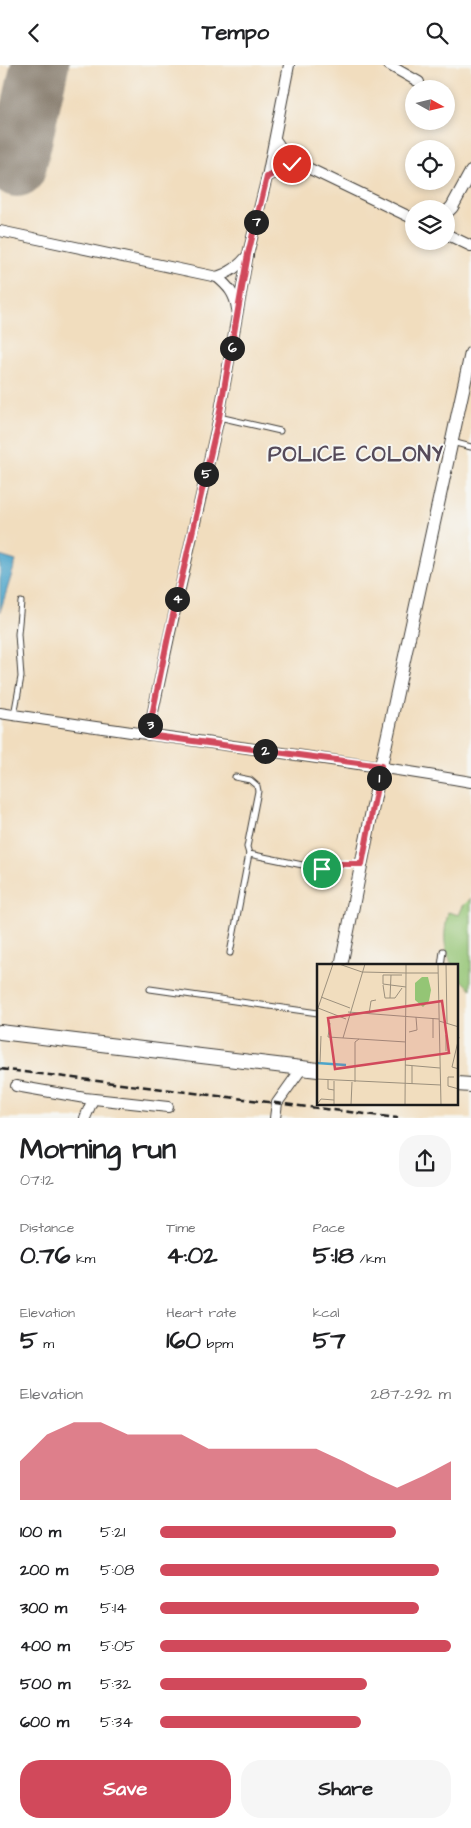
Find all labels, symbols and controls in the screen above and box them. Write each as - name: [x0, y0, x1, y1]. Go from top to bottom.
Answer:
- text: Tempo: [202, 17, 269, 48]
- icon: back: [20, 19, 48, 47]
- icon: search: [423, 19, 451, 47]
- north arrow: [405, 80, 455, 130]
- map controls: [405, 80, 455, 250]
- button: locate: [405, 140, 455, 190]
- pin: [271, 143, 313, 185]
- icon: check: [278, 150, 306, 178]
- button: layers: [405, 200, 455, 250]
- pin: 7: [244, 209, 268, 235]
- text: 7: [252, 212, 261, 232]
- pin: 6: [220, 335, 244, 361]
- text: 6: [228, 338, 237, 358]
- district label: POLICE COLONY: [268, 440, 444, 469]
- pin: 5: [194, 461, 218, 487]
- text: 5: [202, 464, 211, 484]
- pin: 4: [164, 587, 190, 611]
- text: 4: [173, 589, 182, 609]
- pin: 3: [138, 713, 162, 737]
- text: 3: [147, 715, 154, 735]
- pin: 2: [252, 739, 278, 763]
- text: 2: [261, 741, 270, 761]
- pin: 1: [366, 765, 392, 791]
- text: 1: [379, 768, 380, 788]
- pin: [301, 848, 343, 890]
- icon: arrive: [308, 855, 336, 883]
- inset map: [317, 964, 458, 1105]
- text: Morning run: [20, 1130, 176, 1169]
- button: share: [399, 1135, 451, 1187]
- text: 07:12: [20, 1169, 54, 1191]
- text: Distance: [20, 1218, 74, 1238]
- text: Time: [166, 1218, 196, 1238]
- text: Pace: [313, 1218, 345, 1238]
- text: 0.76: [20, 1238, 70, 1273]
- text: 4:02: [166, 1238, 218, 1273]
- text: 5:18: [313, 1238, 354, 1273]
- text: km: [70, 1249, 95, 1269]
- text: /km: [354, 1249, 385, 1269]
- text: Elevation: [20, 1303, 75, 1323]
- text: Heart rate: [166, 1303, 237, 1323]
- text: kcal: [313, 1303, 339, 1323]
- text: 5: [20, 1323, 38, 1358]
- text: 160: [166, 1323, 201, 1358]
- text: 57: [313, 1323, 346, 1358]
- text: m: [38, 1334, 54, 1354]
- text: bpm: [201, 1334, 233, 1354]
- text: Elevation: [20, 1383, 83, 1405]
- text: 287–292 m: [370, 1383, 451, 1405]
- text: 100 m: [20, 1521, 61, 1543]
- text: 5:21: [100, 1521, 125, 1543]
- text: 200 m: [20, 1559, 68, 1581]
- text: 5:08: [100, 1559, 134, 1581]
- text: 300 m: [20, 1597, 67, 1619]
- text: 5:14: [100, 1597, 127, 1619]
- text: 400 m: [20, 1635, 70, 1657]
- text: 5:05: [100, 1635, 135, 1657]
- text: 500 m: [20, 1673, 70, 1695]
- text: 5:32: [100, 1673, 131, 1695]
- text: 600 m: [20, 1711, 69, 1733]
- text: 5:34: [100, 1711, 133, 1733]
- button: Save: [20, 1760, 231, 1818]
- button: Share: [241, 1760, 451, 1818]

